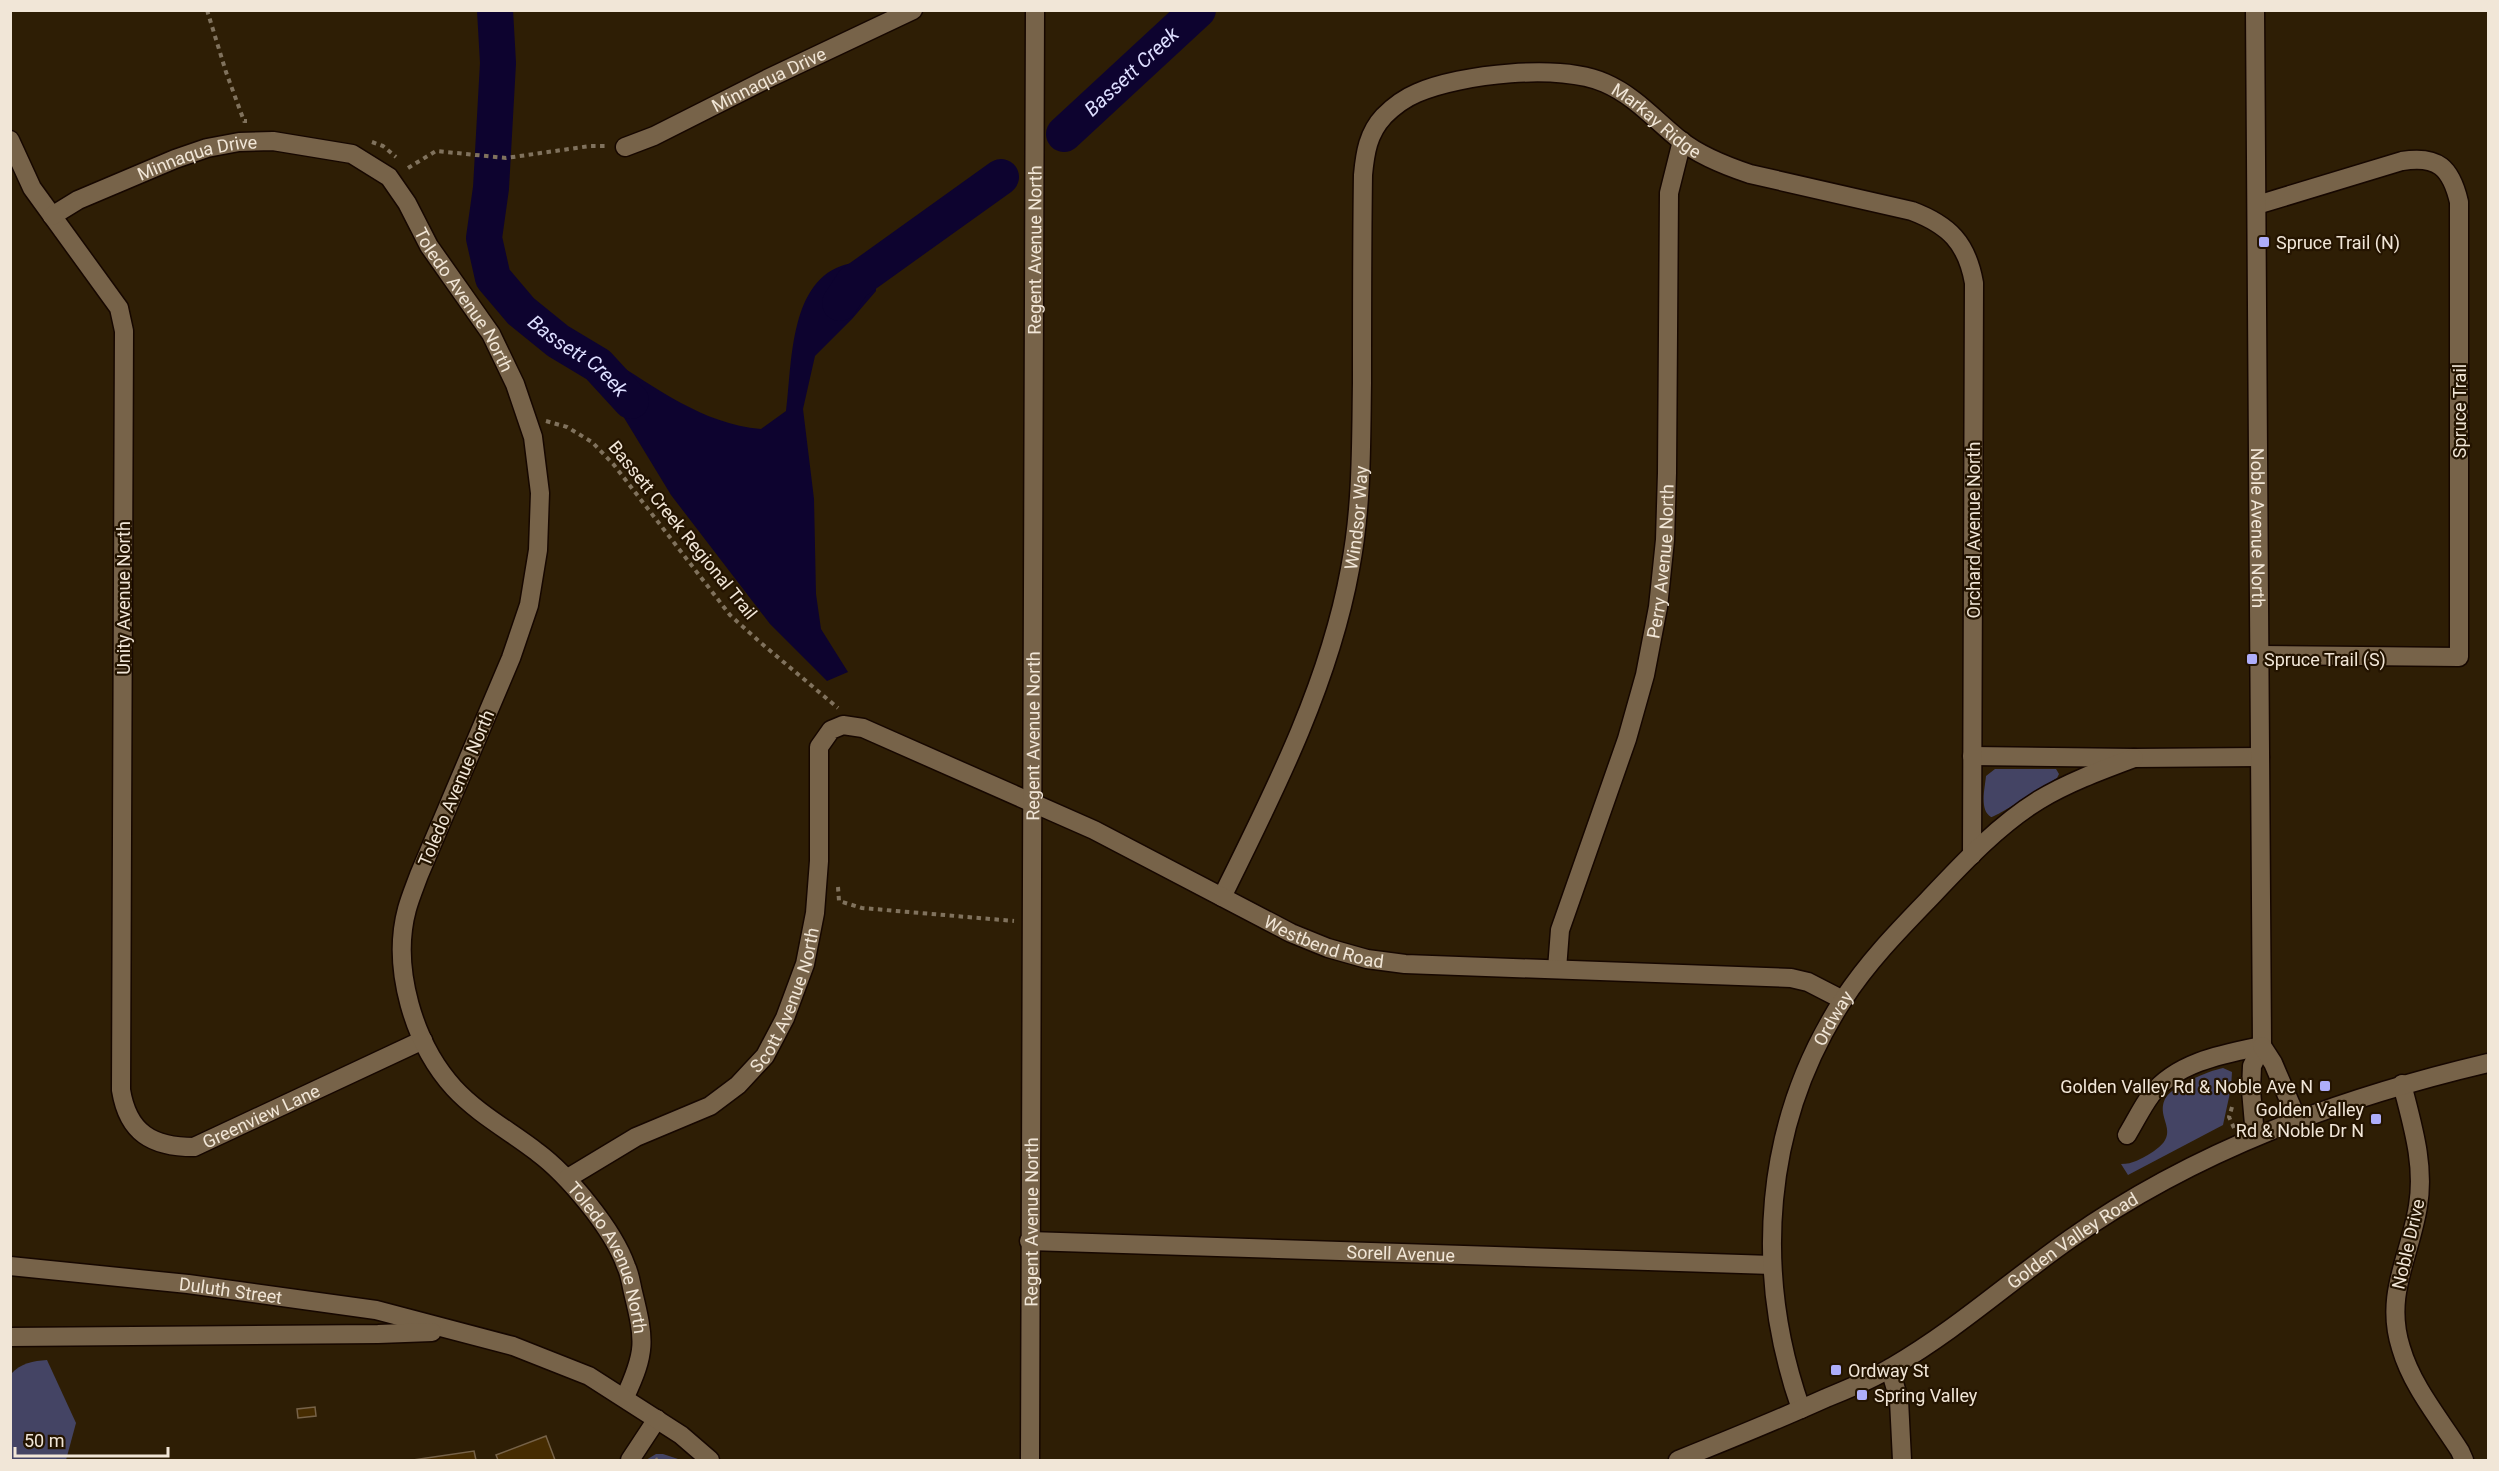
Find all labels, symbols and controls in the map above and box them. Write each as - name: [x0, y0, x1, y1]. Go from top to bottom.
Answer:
- water label: Bassett Creek: [1079, 21, 1185, 121]
- street label: Minnaqua Drive: [708, 42, 829, 116]
- street label: Markay Ridge: [1608, 78, 1705, 162]
- street label: Minnaqua Drive: [134, 131, 257, 184]
- street label: Regent Avenue North: [1023, 165, 1045, 335]
- street label: Toledo Avenue North: [411, 224, 518, 375]
- place label: Spruce Trail (N): [2276, 232, 2400, 254]
- marker: Spruce Trail (N): [2257, 235, 2271, 249]
- water label: Bassett Creek: [523, 310, 634, 403]
- street label: Spruce Trail: [2449, 364, 2470, 458]
- street label: Bassett Creek Regional Trail: [604, 436, 762, 624]
- street label: Orchard Avenue North: [1963, 442, 1984, 618]
- street label: Noble Avenue North: [2247, 448, 2270, 608]
- street label: Windsor Way: [1340, 465, 1371, 571]
- street label: Perry Avenue North: [1642, 484, 1677, 640]
- street label: Unity Avenue North: [113, 521, 134, 675]
- place label: Spruce Trail (S): [2264, 649, 2386, 671]
- street label: Regent Avenue North: [1022, 651, 1043, 821]
- marker: Spruce Trail (S): [2245, 652, 2259, 666]
- street label: Toledo Avenue North: [414, 707, 498, 869]
- street label: Westbend Road: [1261, 910, 1385, 972]
- street label: Scott Avenue North: [745, 926, 822, 1076]
- street label: Ordway: [1808, 986, 1857, 1049]
- place label: Golden Valley Rd & Noble Ave N: [2060, 1076, 2313, 1097]
- street label: Greenview Lane: [199, 1079, 323, 1152]
- marker: Golden Valley Rd & Noble Ave N: [2318, 1079, 2332, 1093]
- place label: Golden Valley Rd & Noble Dr N: [2236, 1099, 2364, 1141]
- marker: Golden Valley Rd & Noble Dr N: [2369, 1112, 2383, 1126]
- street label: Regent Avenue North: [1020, 1137, 1042, 1307]
- street label: Toledo Avenue North: [564, 1177, 652, 1335]
- street label: Golden Valley Road: [2003, 1188, 2141, 1293]
- street label: Noble Drive: [2387, 1197, 2429, 1291]
- street label: Sorell Avenue: [1346, 1241, 1455, 1265]
- street label: Duluth Street: [178, 1273, 284, 1307]
- place label: Ordway St: [1848, 1360, 1929, 1381]
- marker: Ordway St: [1829, 1363, 1843, 1377]
- place label: Spring Valley: [1874, 1385, 1978, 1406]
- marker: Spring Valley: [1855, 1388, 1869, 1402]
- scale bar: [15, 1420, 168, 1458]
- text: 50 m: [24, 1430, 64, 1451]

